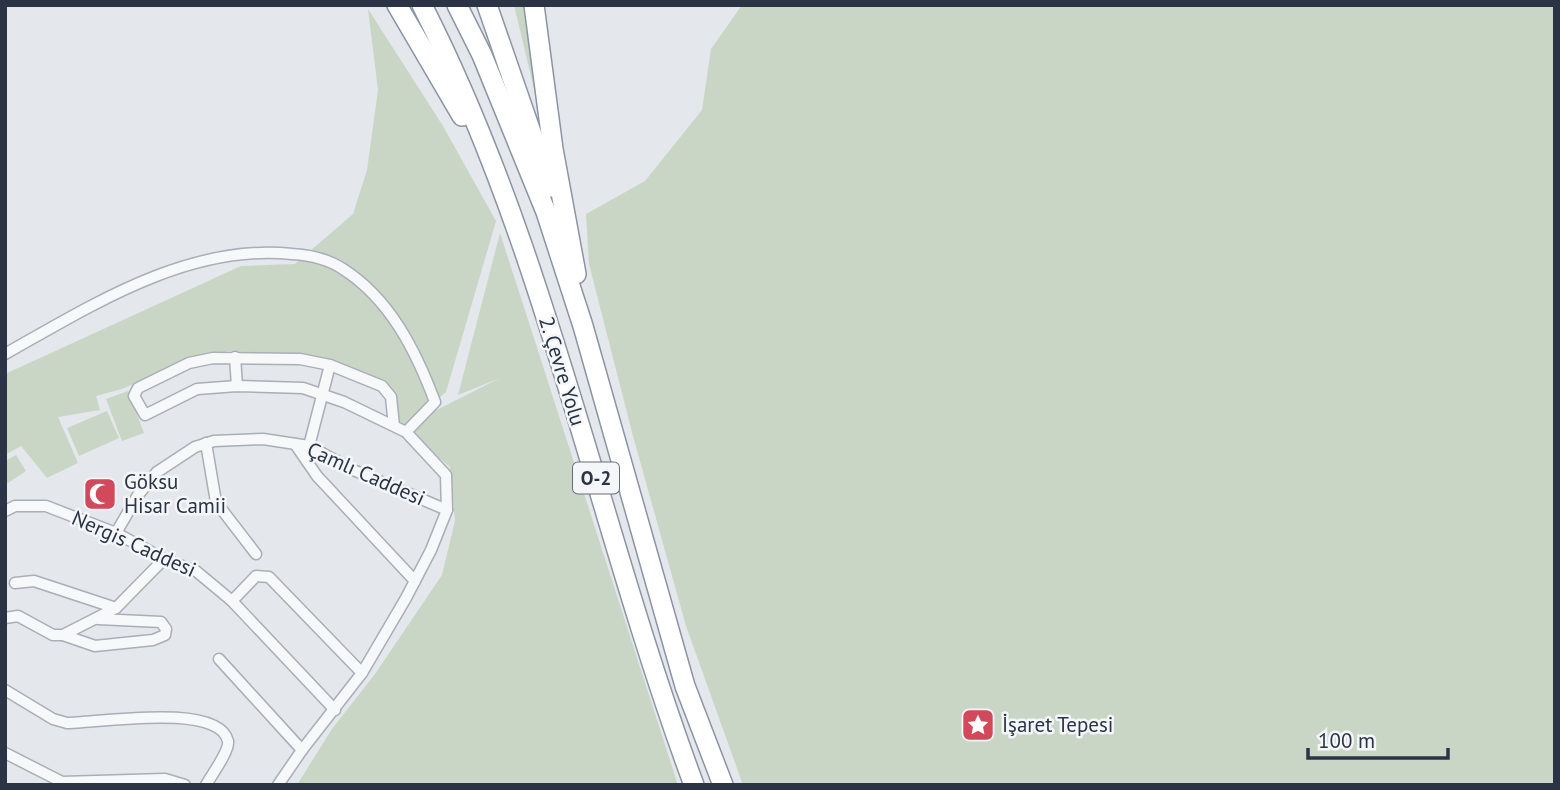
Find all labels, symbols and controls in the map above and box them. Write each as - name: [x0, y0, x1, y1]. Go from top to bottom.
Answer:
- street label: 2. Çevre Yolu: [533, 313, 592, 429]
- street label: Çamlı Caddesi: [303, 436, 429, 512]
- road number: O-2: [573, 463, 619, 494]
- place label: Göksu Hisar Camii: [124, 468, 226, 519]
- mosque icon: Göksu Hisar Camii: [81, 475, 119, 513]
- street label: Nergis Caddesi: [68, 504, 200, 583]
- place icon: İşaret Tepesi: [959, 706, 997, 744]
- place label: İşaret Tepesi: [1002, 711, 1113, 738]
- scale bar: [1308, 716, 1448, 760]
- text: 100 m: [1318, 727, 1375, 754]

